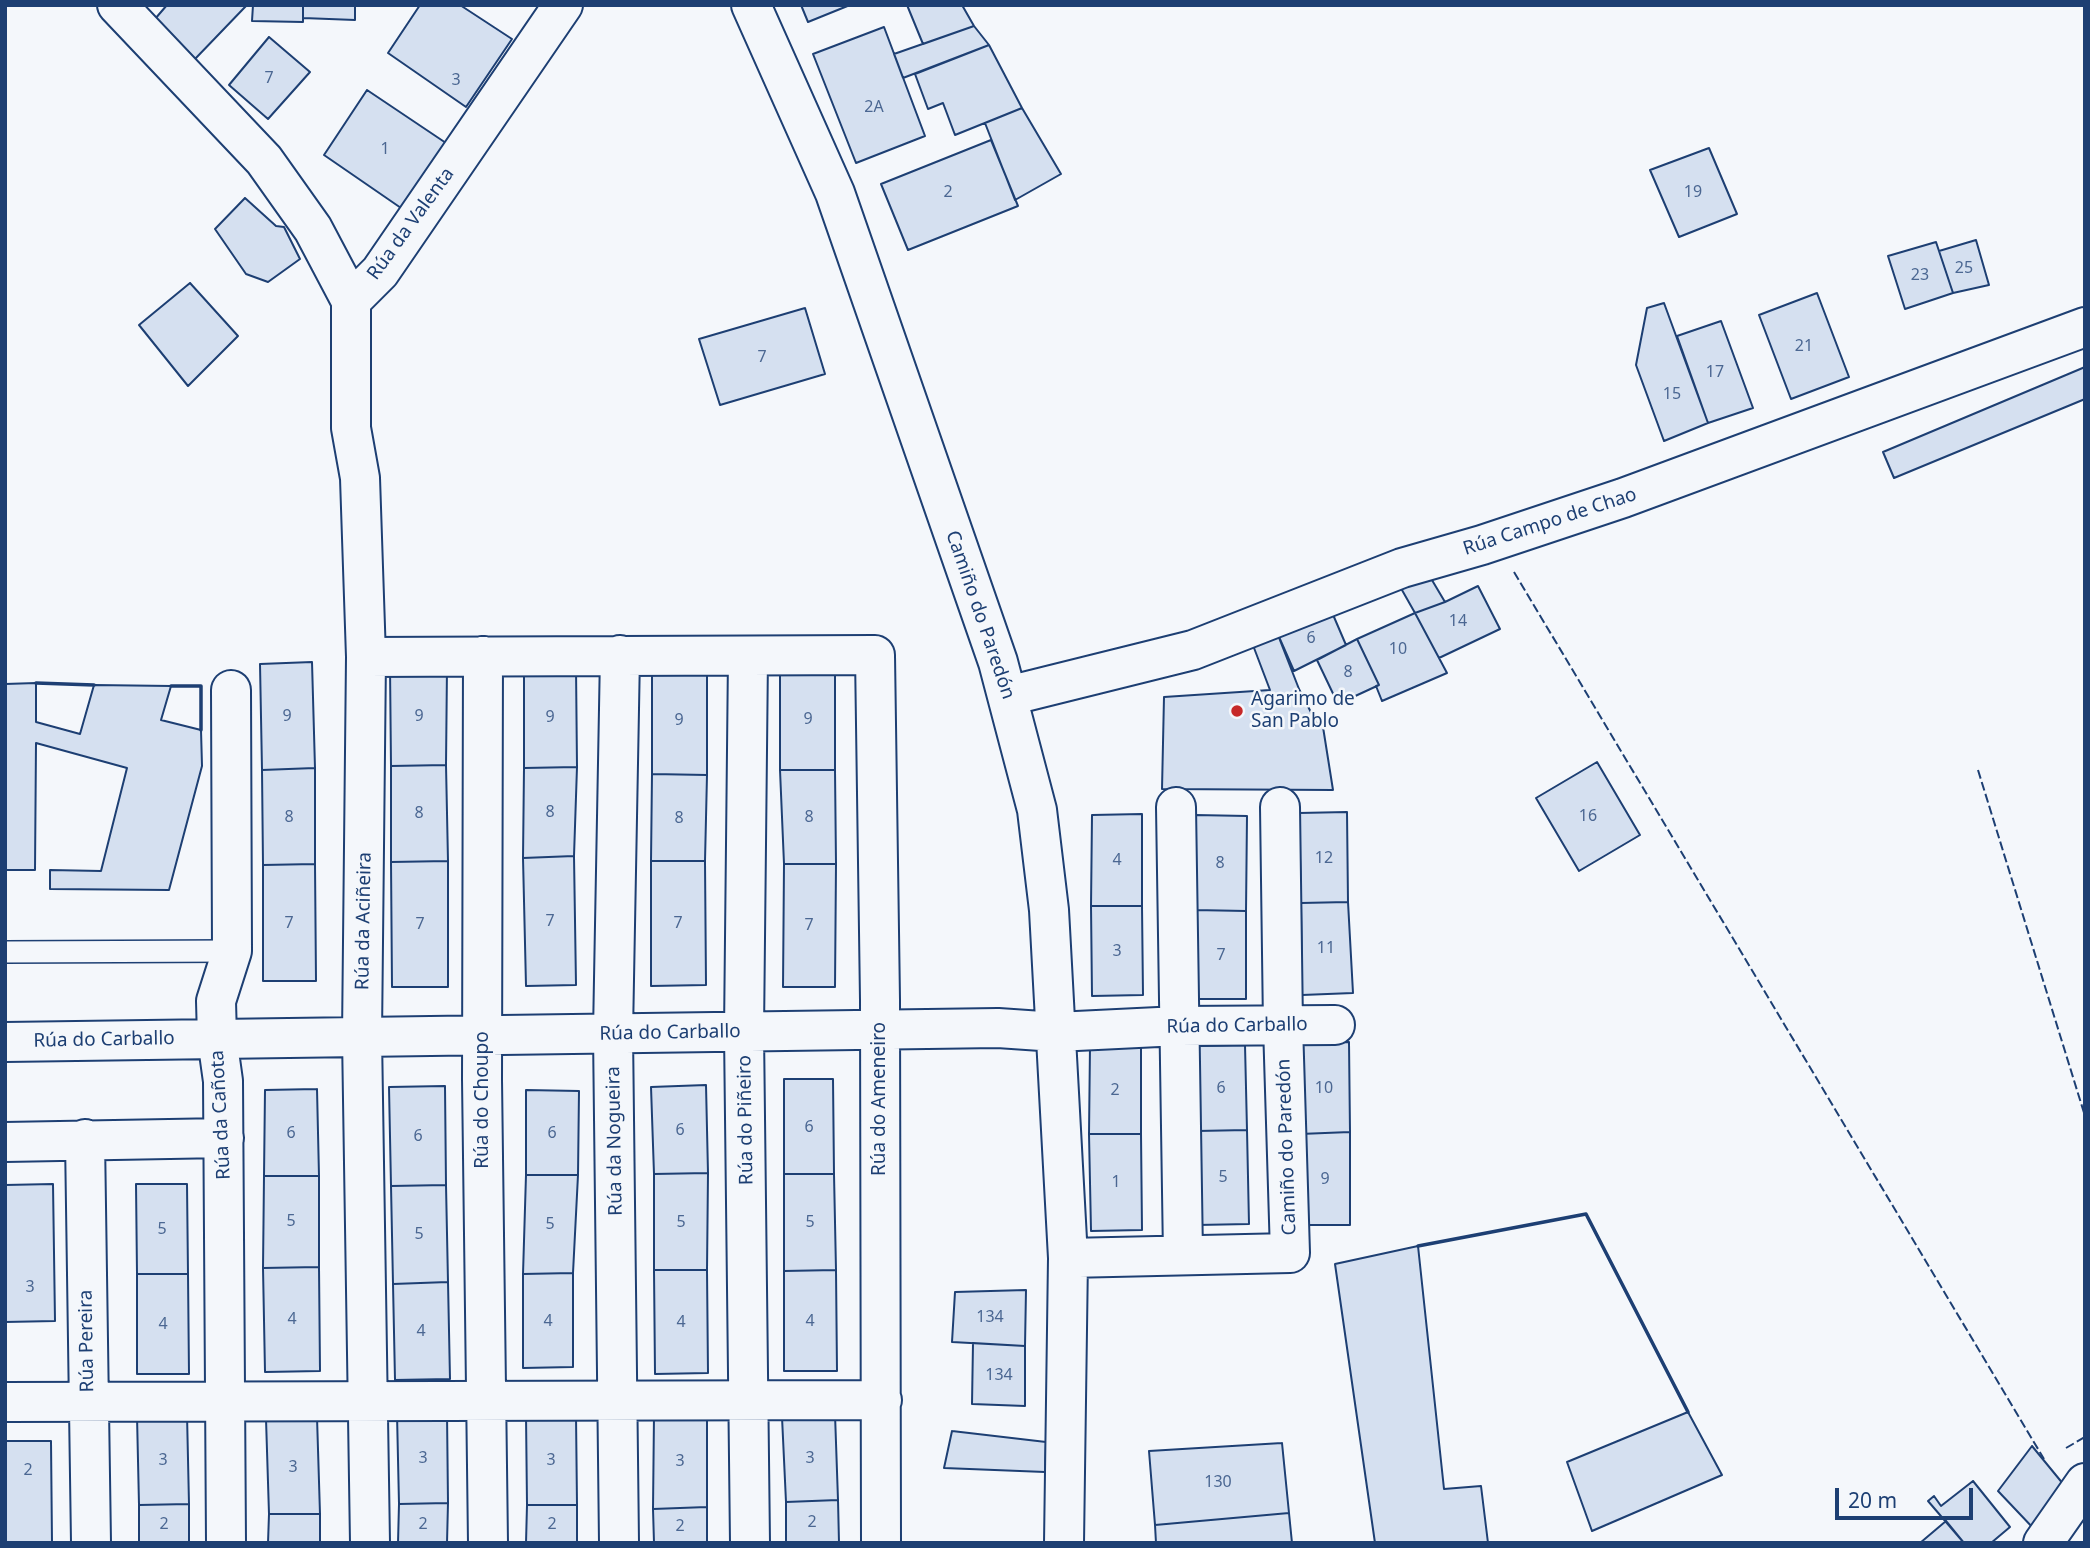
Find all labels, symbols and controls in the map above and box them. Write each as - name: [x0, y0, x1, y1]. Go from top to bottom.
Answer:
- house number: 7: [264, 68, 274, 88]
- house number: 3: [451, 70, 461, 90]
- house number: 2A: [864, 97, 884, 117]
- house number: 1: [380, 139, 390, 159]
- street label: Rúa da Valenta: [363, 163, 459, 285]
- house number: 2: [943, 182, 953, 202]
- house number: 19: [1684, 182, 1702, 202]
- house number: 25: [1955, 258, 1973, 278]
- house number: 23: [1911, 265, 1929, 285]
- house number: 21: [1795, 336, 1813, 356]
- house number: 7: [757, 347, 767, 367]
- house number: 17: [1706, 362, 1724, 382]
- house number: 15: [1663, 384, 1681, 404]
- street label: Rúa Campo de Chao: [1460, 483, 1640, 561]
- street label: Camiño do Paredón: [940, 528, 1020, 702]
- house number: 14: [1449, 611, 1467, 631]
- house number: 6: [1306, 628, 1316, 648]
- house number: 10: [1389, 639, 1407, 659]
- house number: 8: [1343, 662, 1353, 682]
- place label: Agarimo de San Pablo: [1251, 689, 1355, 733]
- marker: Agarimo de San Pablo: [1229, 703, 1245, 719]
- house number: 9: [282, 706, 292, 726]
- house number: 9: [414, 706, 424, 726]
- house number: 9: [545, 707, 555, 727]
- house number: 9: [803, 709, 813, 729]
- house number: 9: [674, 710, 684, 730]
- house number: 8: [545, 802, 555, 822]
- house number: 8: [414, 803, 424, 823]
- house number: 16: [1579, 806, 1597, 826]
- house number: 8: [284, 807, 294, 827]
- house number: 8: [804, 807, 814, 827]
- house number: 8: [674, 808, 684, 828]
- house number: 12: [1315, 848, 1333, 868]
- house number: 4: [1112, 850, 1122, 870]
- street label: Rúa da Aciñeira: [351, 852, 377, 990]
- house number: 8: [1215, 853, 1225, 873]
- house number: 7: [545, 911, 555, 931]
- house number: 7: [284, 913, 294, 933]
- house number: 7: [673, 913, 683, 933]
- house number: 7: [415, 914, 425, 934]
- house number: 7: [804, 915, 814, 935]
- house number: 11: [1317, 938, 1335, 958]
- house number: 3: [1112, 941, 1122, 961]
- house number: 7: [1216, 945, 1226, 965]
- street label: Rúa do Carballo: [1166, 1013, 1308, 1039]
- street label: Rúa do Carballo: [599, 1020, 741, 1046]
- street label: Rúa do Ameneiro: [869, 1022, 891, 1176]
- street label: Rúa do Carballo: [33, 1027, 175, 1053]
- street label: Rúa do Choupo: [472, 1031, 494, 1169]
- street label: Rúa da Cañota: [206, 1050, 236, 1180]
- street label: Rúa do Piñeiro: [733, 1055, 759, 1185]
- street label: Camiño do Paredón: [1273, 1058, 1301, 1236]
- street label: Rúa da Nogueira: [602, 1066, 628, 1216]
- house number: 6: [1216, 1078, 1226, 1098]
- house number: 10: [1315, 1078, 1333, 1098]
- house number: 2: [1110, 1080, 1120, 1100]
- house number: 6: [804, 1117, 814, 1137]
- house number: 6: [675, 1120, 685, 1140]
- house number: 6: [286, 1123, 296, 1143]
- house number: 6: [547, 1123, 557, 1143]
- house number: 6: [413, 1126, 423, 1146]
- house number: 5: [1218, 1167, 1228, 1187]
- house number: 9: [1320, 1169, 1330, 1189]
- house number: 1: [1111, 1172, 1121, 1192]
- house number: 5: [286, 1211, 296, 1231]
- house number: 5: [676, 1212, 686, 1232]
- house number: 5: [805, 1212, 815, 1232]
- house number: 5: [545, 1214, 555, 1234]
- house number: 5: [157, 1219, 167, 1239]
- house number: 5: [414, 1224, 424, 1244]
- house number: 3: [25, 1277, 35, 1297]
- street label: Rúa Pereira: [75, 1290, 99, 1392]
- house number: 134: [976, 1307, 1004, 1327]
- house number: 4: [287, 1309, 297, 1329]
- house number: 4: [543, 1311, 553, 1331]
- house number: 4: [805, 1311, 815, 1331]
- house number: 4: [676, 1312, 686, 1332]
- house number: 4: [158, 1314, 168, 1334]
- house number: 4: [416, 1321, 426, 1341]
- house number: 134: [985, 1365, 1013, 1385]
- house number: 3: [418, 1448, 428, 1468]
- house number: 3: [805, 1448, 815, 1468]
- house number: 3: [158, 1450, 168, 1470]
- house number: 3: [546, 1450, 556, 1470]
- house number: 3: [675, 1451, 685, 1471]
- house number: 3: [288, 1457, 298, 1477]
- house number: 2: [23, 1460, 33, 1480]
- house number: 130: [1204, 1472, 1232, 1492]
- scale bar: [1838, 1474, 1976, 1518]
- text: 20 m: [1848, 1486, 1897, 1514]
- house number: 2: [807, 1512, 817, 1532]
- house number: 2: [159, 1514, 169, 1534]
- house number: 2: [418, 1514, 428, 1534]
- house number: 2: [547, 1514, 557, 1534]
- house number: 2: [675, 1516, 685, 1536]

